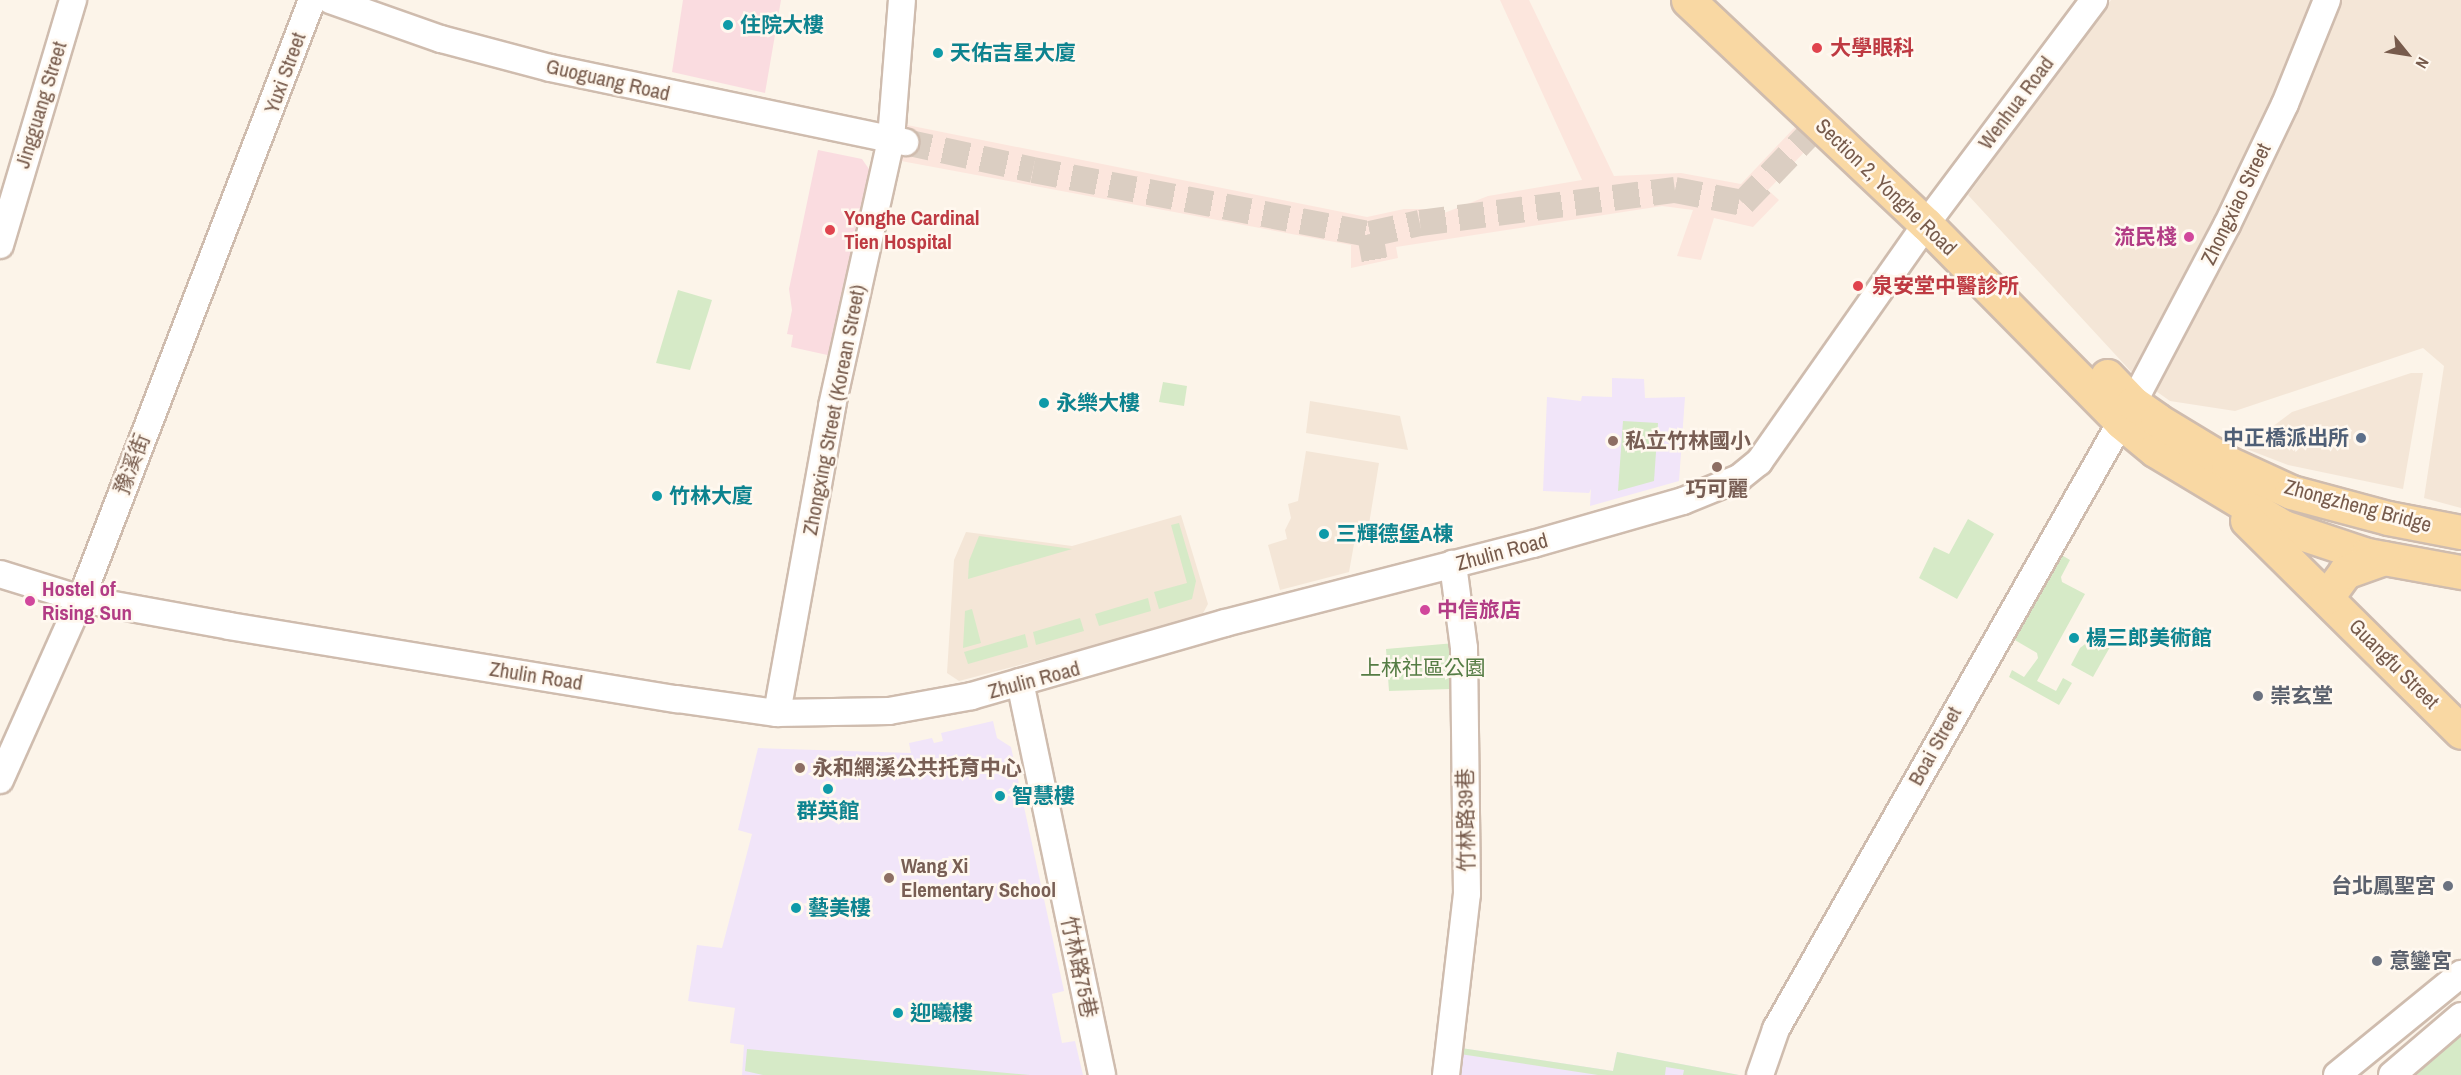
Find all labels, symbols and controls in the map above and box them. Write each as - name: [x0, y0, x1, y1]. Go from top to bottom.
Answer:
- place label: 住院大樓: [740, 12, 824, 38]
- marker: 住院大樓: [721, 18, 735, 32]
- north arrow: [2377, 24, 2437, 84]
- street label: Yuxi Street: [259, 29, 311, 117]
- place label: 大學眼科: [1830, 35, 1914, 61]
- street label: Jingguang Street: [10, 39, 72, 171]
- marker: 大學眼科: [1808, 39, 1826, 57]
- place label: 天佑吉星大廈: [950, 40, 1076, 66]
- marker: 天佑吉星大廈: [931, 46, 945, 60]
- street label: Wenhua Road: [1973, 52, 2059, 154]
- text: N: [2411, 53, 2434, 73]
- street label: Guoguang Road: [544, 54, 672, 106]
- street label: Section 2, Yonghe Road: [1810, 113, 1962, 261]
- street label: Zhongxiao Street: [2196, 139, 2276, 269]
- place label: Yonghe Cardinal Tien Hospital: [844, 205, 980, 255]
- marker: Yonghe Cardinal Tien Hospital: [821, 221, 839, 239]
- place label: 流民棧: [2114, 224, 2177, 250]
- marker: 流民棧: [2182, 230, 2196, 244]
- place label: 泉安堂中醫診所: [1872, 273, 2019, 299]
- marker: 泉安堂中醫診所: [1849, 277, 1867, 295]
- street label: Zhongxing Street (Korean Street): [797, 283, 871, 537]
- place label: 永樂大樓: [1056, 390, 1140, 416]
- marker: 永樂大樓: [1037, 396, 1051, 410]
- place label: 中正橋派出所: [2223, 425, 2349, 451]
- place label: 私立竹林國小: [1625, 428, 1751, 454]
- street label: 豫溪街: [109, 430, 155, 498]
- marker: 中正橋派出所: [2354, 431, 2368, 445]
- marker: 私立竹林國小: [1606, 434, 1620, 448]
- marker: 巧可麗: [1710, 460, 1724, 474]
- street label: Zhongzheng Bridge: [2282, 474, 2434, 538]
- place label: 巧可麗: [1686, 476, 1748, 502]
- place label: 竹林大廈: [669, 483, 753, 509]
- marker: 竹林大廈: [650, 489, 664, 503]
- place label: 三輝德堡A棟: [1336, 521, 1453, 547]
- marker: 三輝德堡A棟: [1317, 527, 1331, 541]
- street label: Zhulin Road: [1453, 528, 1551, 576]
- place label: Hostel of Rising Sun: [42, 576, 132, 626]
- marker: Hostel of Rising Sun: [23, 594, 37, 608]
- place label: 中信旅店: [1437, 597, 1521, 623]
- marker: 中信旅店: [1418, 603, 1432, 617]
- street label: Guangfu Street: [2344, 614, 2444, 714]
- place label: 楊三郎美術館: [2086, 625, 2212, 651]
- marker: 楊三郎美術館: [2067, 631, 2081, 645]
- park label: 上林社區公園: [1360, 655, 1486, 681]
- street label: Zhulin Road: [488, 656, 584, 696]
- street label: Zhulin Road: [985, 656, 1083, 704]
- place label: 崇玄堂: [2270, 683, 2333, 709]
- marker: 崇玄堂: [2251, 689, 2265, 703]
- street label: Boai Street: [1903, 702, 1967, 790]
- place label: 永和網溪公共托育中心: [812, 755, 1022, 781]
- marker: 永和網溪公共托育中心: [793, 761, 807, 775]
- street label: 竹林路39巷: [1453, 768, 1479, 872]
- marker: 群英館: [821, 782, 835, 796]
- place label: 智慧樓: [1012, 783, 1075, 809]
- marker: 智慧樓: [993, 789, 1007, 803]
- place label: 群英館: [797, 798, 859, 824]
- place label: Wang Xi Elementary School: [901, 853, 1056, 903]
- marker: Wang Xi Elementary School: [882, 871, 896, 885]
- place label: 台北鳳聖宮: [2331, 873, 2436, 899]
- marker: 台北鳳聖宮: [2441, 879, 2455, 893]
- place label: 藝美樓: [808, 895, 871, 921]
- marker: 藝美樓: [789, 901, 803, 915]
- street label: 竹林路75巷: [1056, 914, 1102, 1020]
- place label: 意鑾宮: [2389, 948, 2452, 974]
- marker: 意鑾宮: [2370, 954, 2384, 968]
- place label: 迎曦樓: [910, 1000, 973, 1026]
- marker: 迎曦樓: [891, 1006, 905, 1020]

